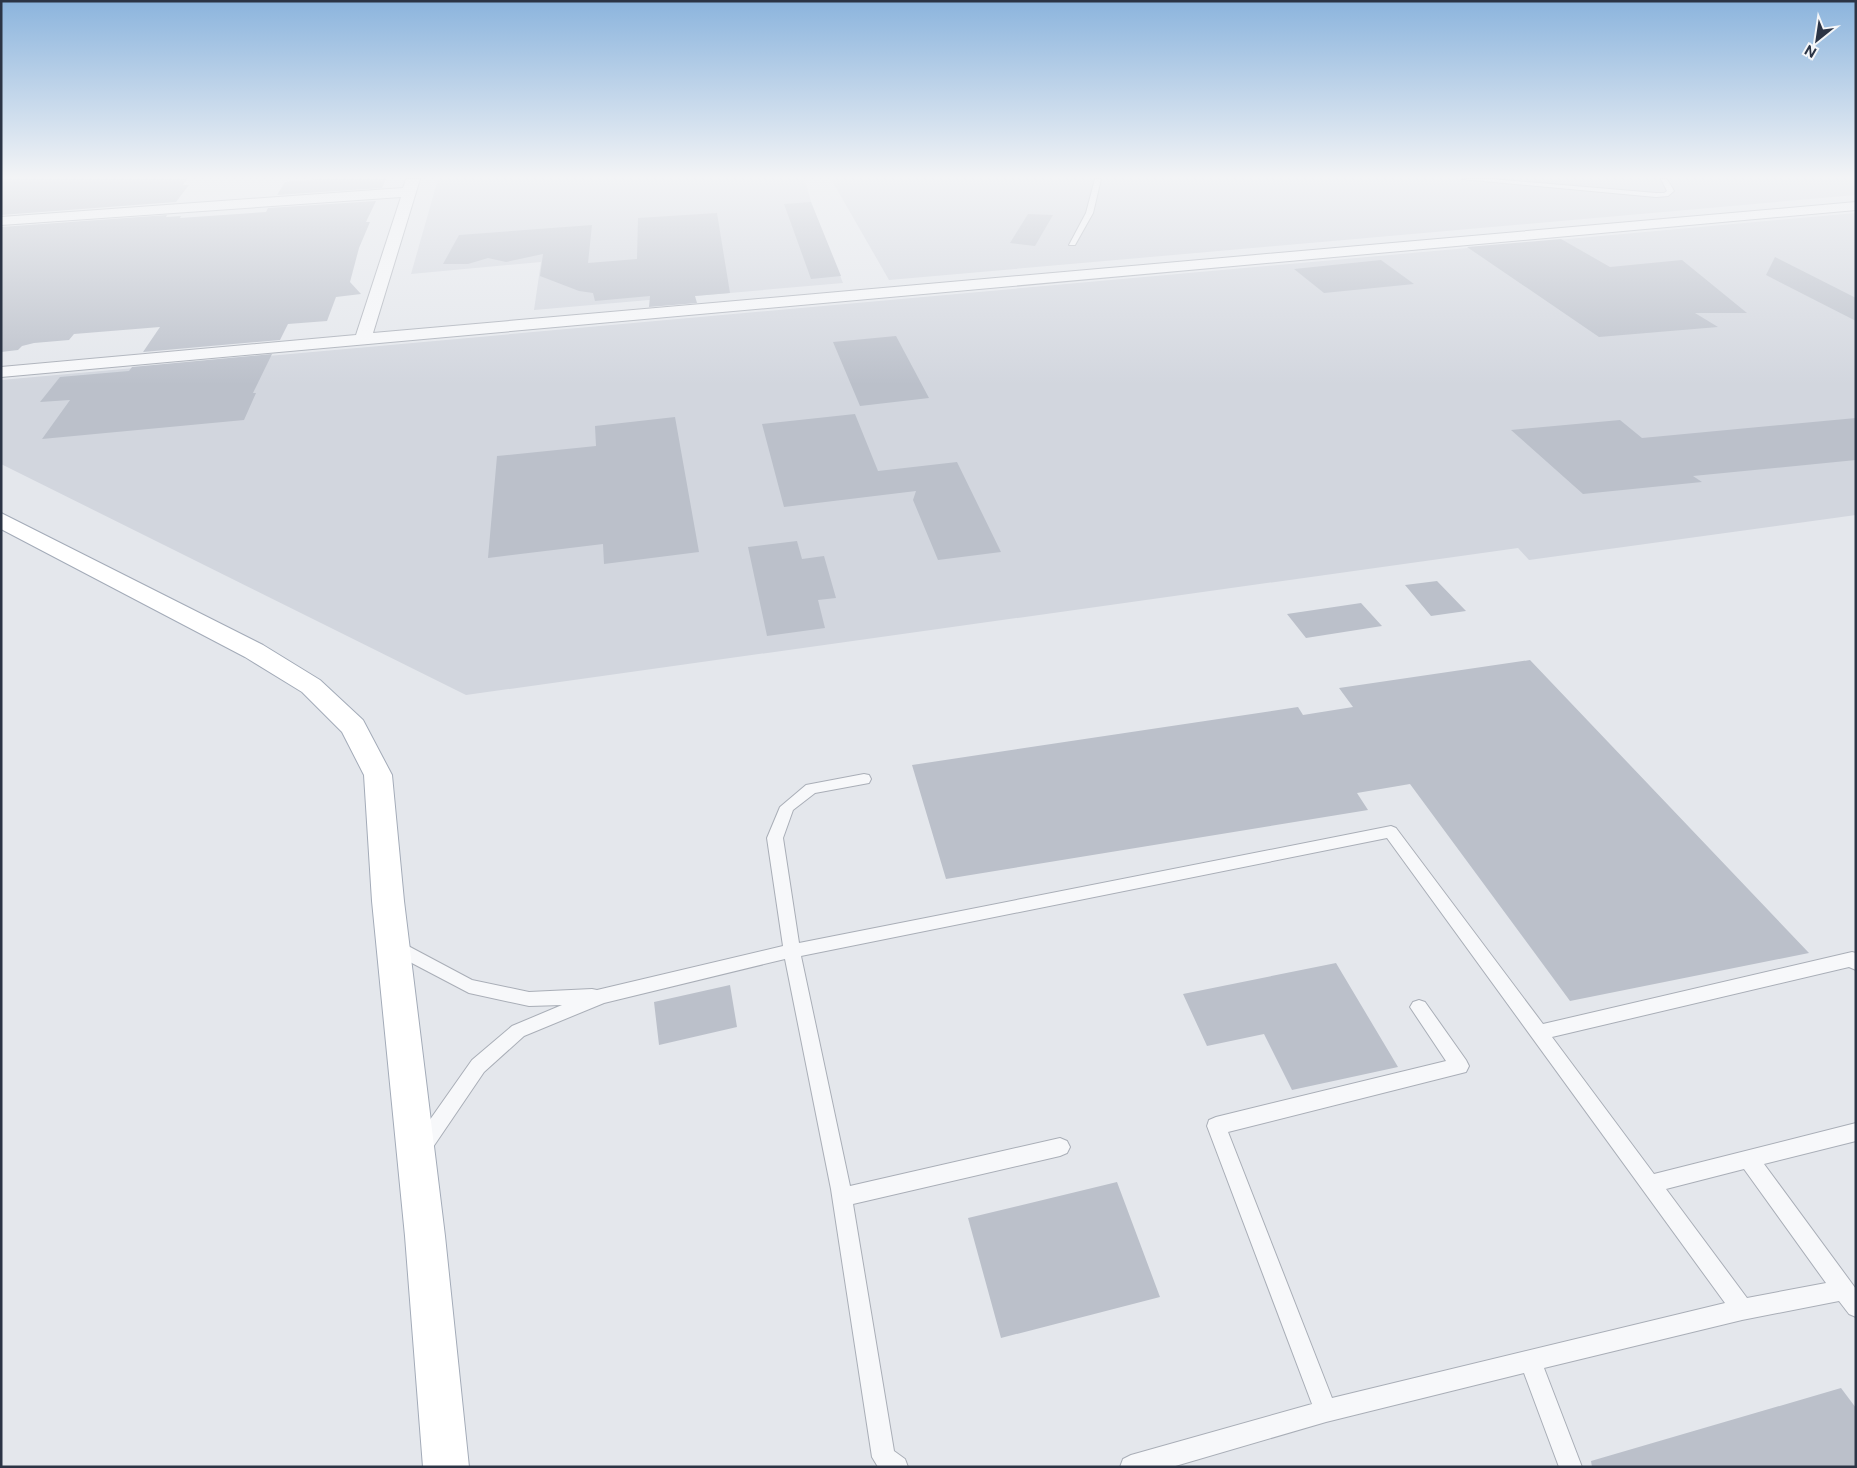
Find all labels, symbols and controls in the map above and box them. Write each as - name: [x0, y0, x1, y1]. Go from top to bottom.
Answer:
- north arrow: [1792, 15, 1842, 65]
- text: N: [1802, 42, 1819, 61]

